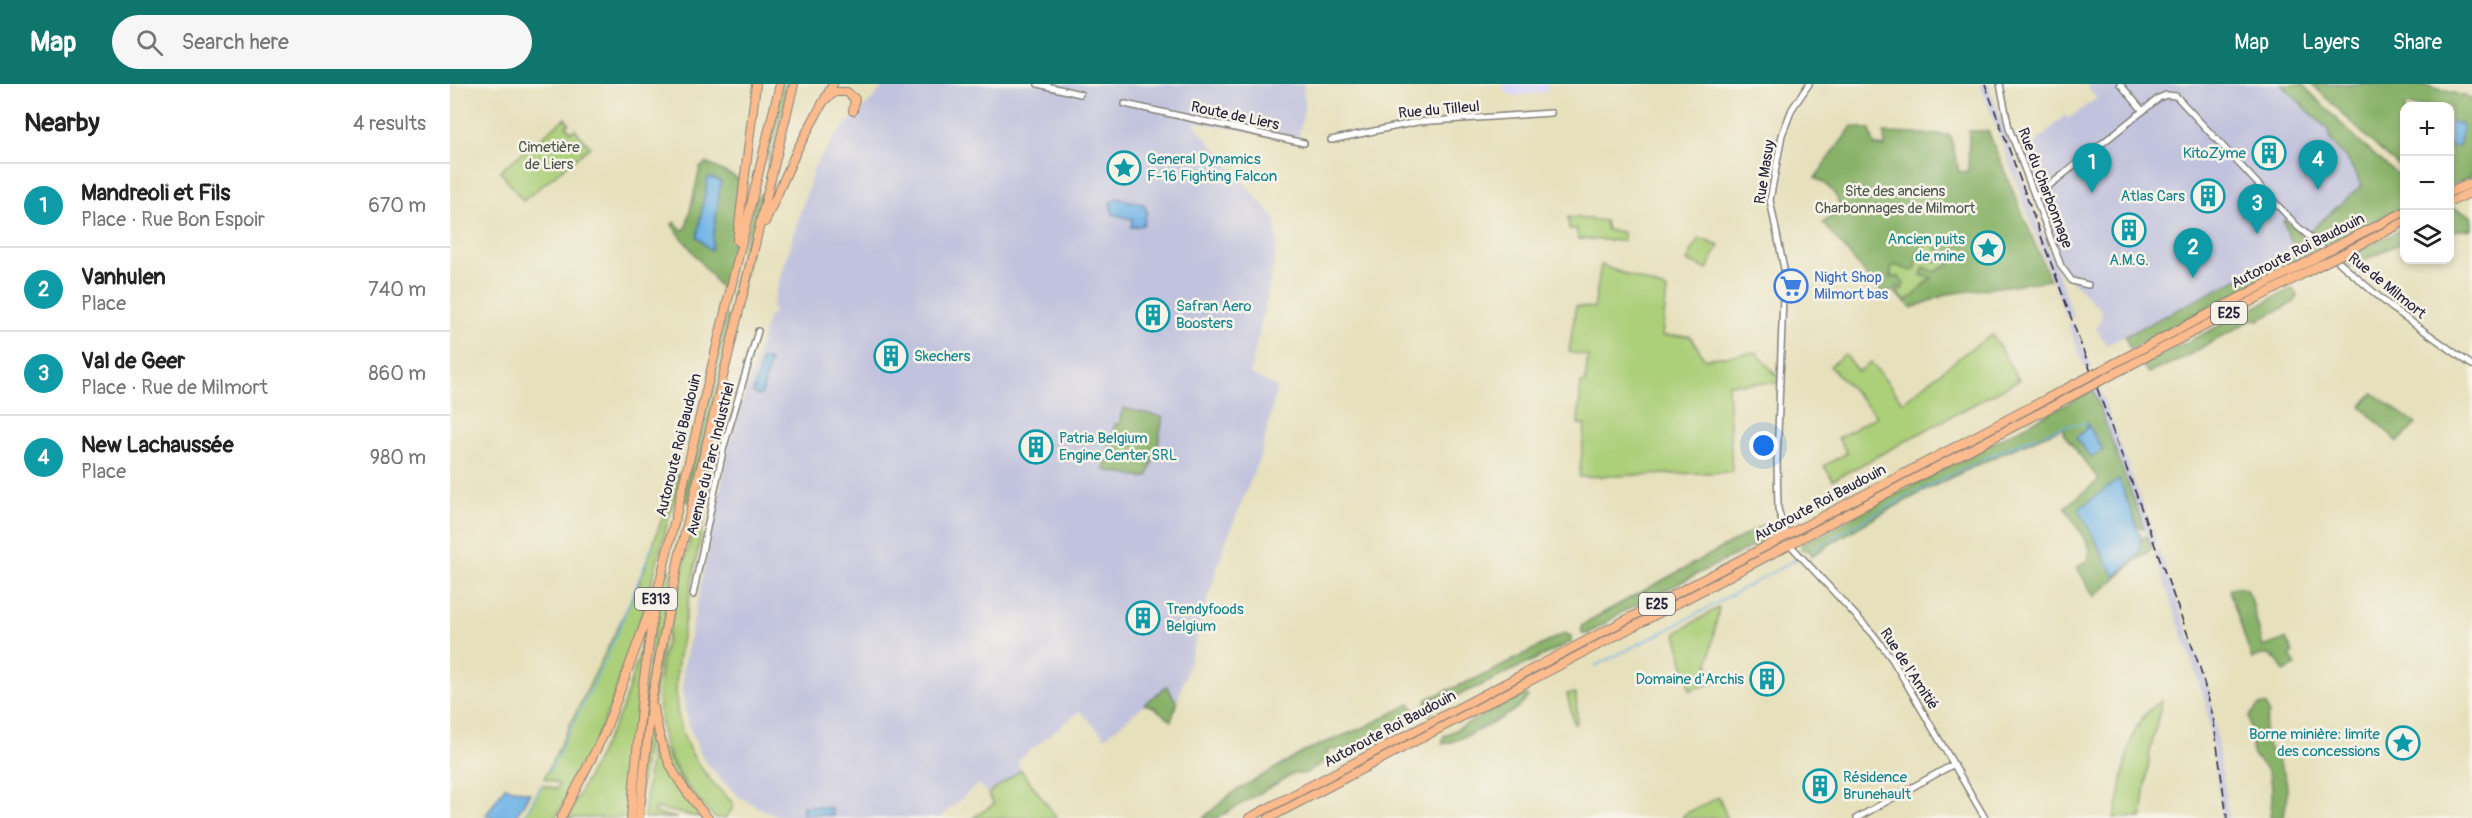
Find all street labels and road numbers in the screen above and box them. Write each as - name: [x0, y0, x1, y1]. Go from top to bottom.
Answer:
- street label: Route de Liers: [1189, 97, 1281, 135]
- street label: Rue du Tilleul: [1397, 97, 1481, 123]
- street label: Rue du Charbonnage: [2013, 125, 2077, 252]
- street label: Rue Masuy: [1751, 138, 1780, 206]
- street label: Autoroute Roi Baudouin: [2228, 209, 2368, 293]
- street label: Rue de Milmort: [2344, 249, 2431, 324]
- road number: E25: [2211, 302, 2247, 324]
- street label: Autoroute Roi Baudouin: [652, 371, 706, 519]
- street label: Avenue du Parc Industriel: [683, 380, 739, 538]
- street label: Autoroute Roi Baudouin: [1751, 460, 1889, 546]
- road number: E313: [635, 588, 677, 610]
- road number: E25: [1639, 593, 1675, 615]
- street label: Rue de l'Amitié: [1876, 625, 1942, 713]
- street label: Autoroute Roi Baudouin: [1321, 686, 1459, 772]

